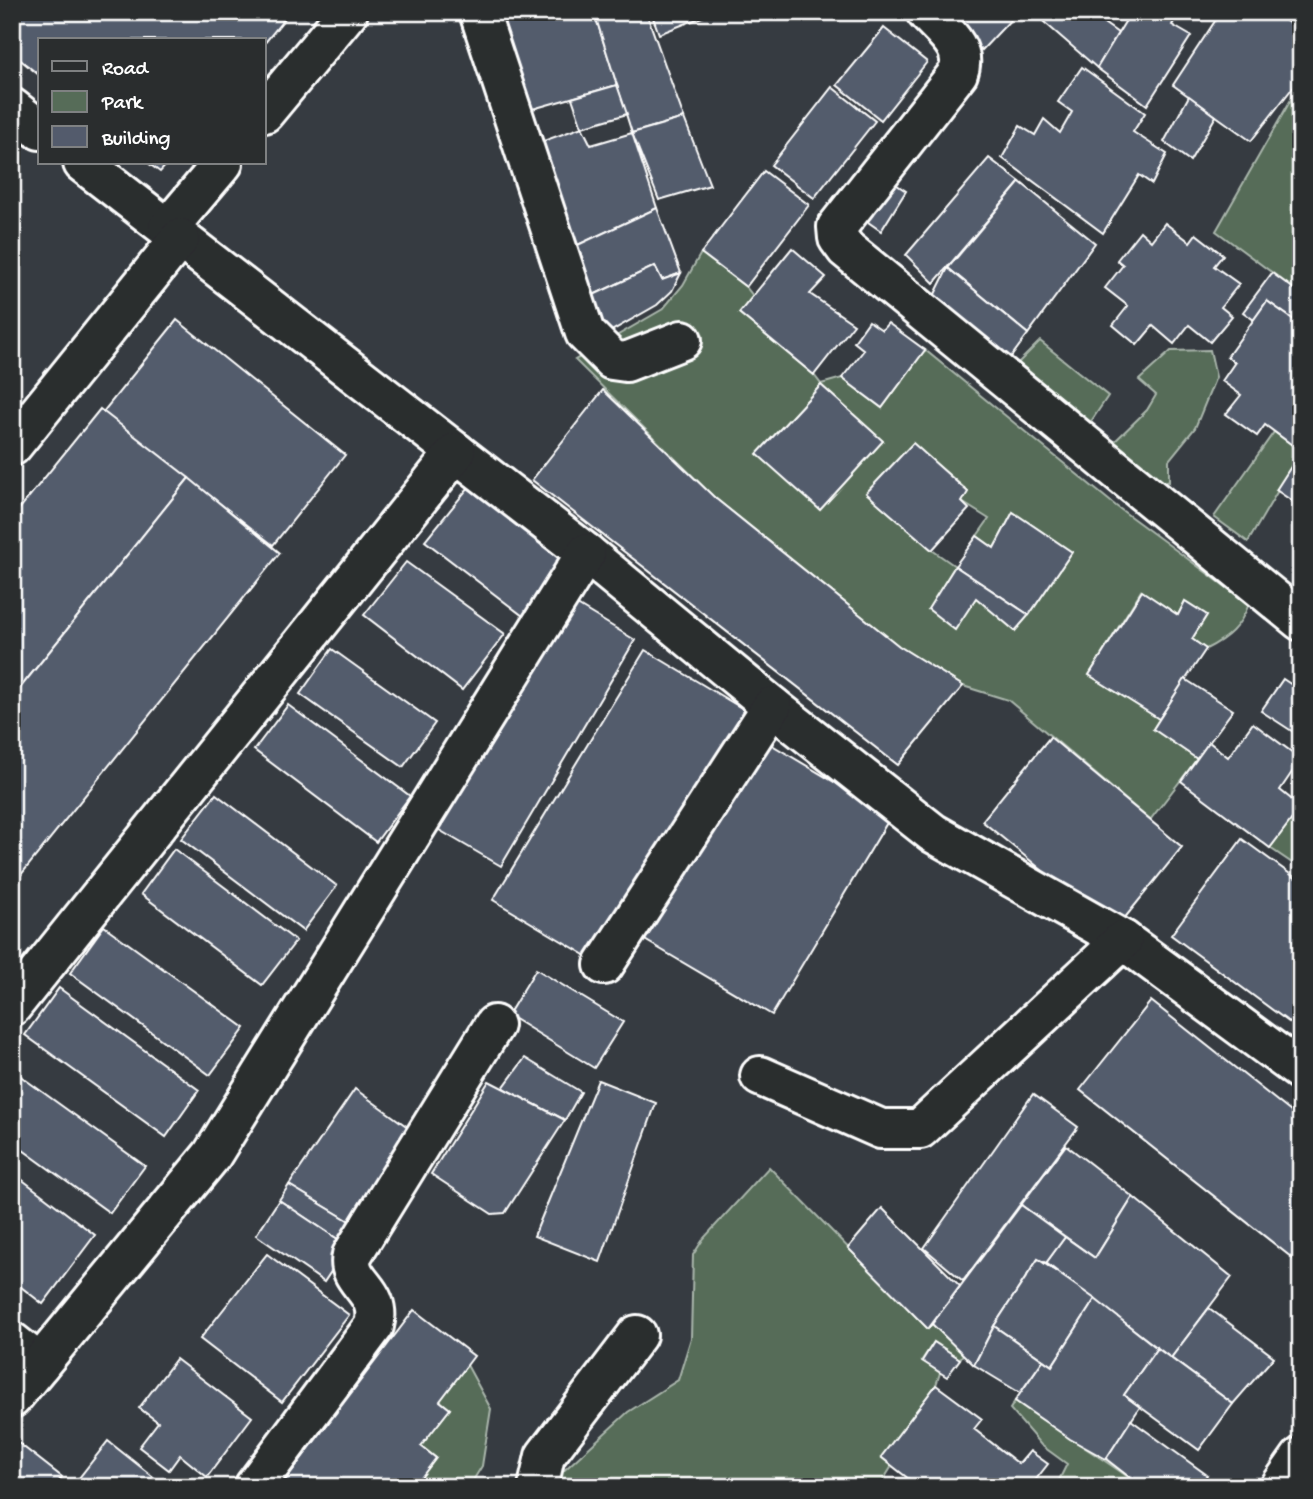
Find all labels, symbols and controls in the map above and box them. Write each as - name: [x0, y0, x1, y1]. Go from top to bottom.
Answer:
- legend: [38, 38, 266, 164]
- text: Road: [102, 58, 150, 83]
- text: Park: [101, 92, 145, 117]
- text: Building: [101, 128, 171, 153]

